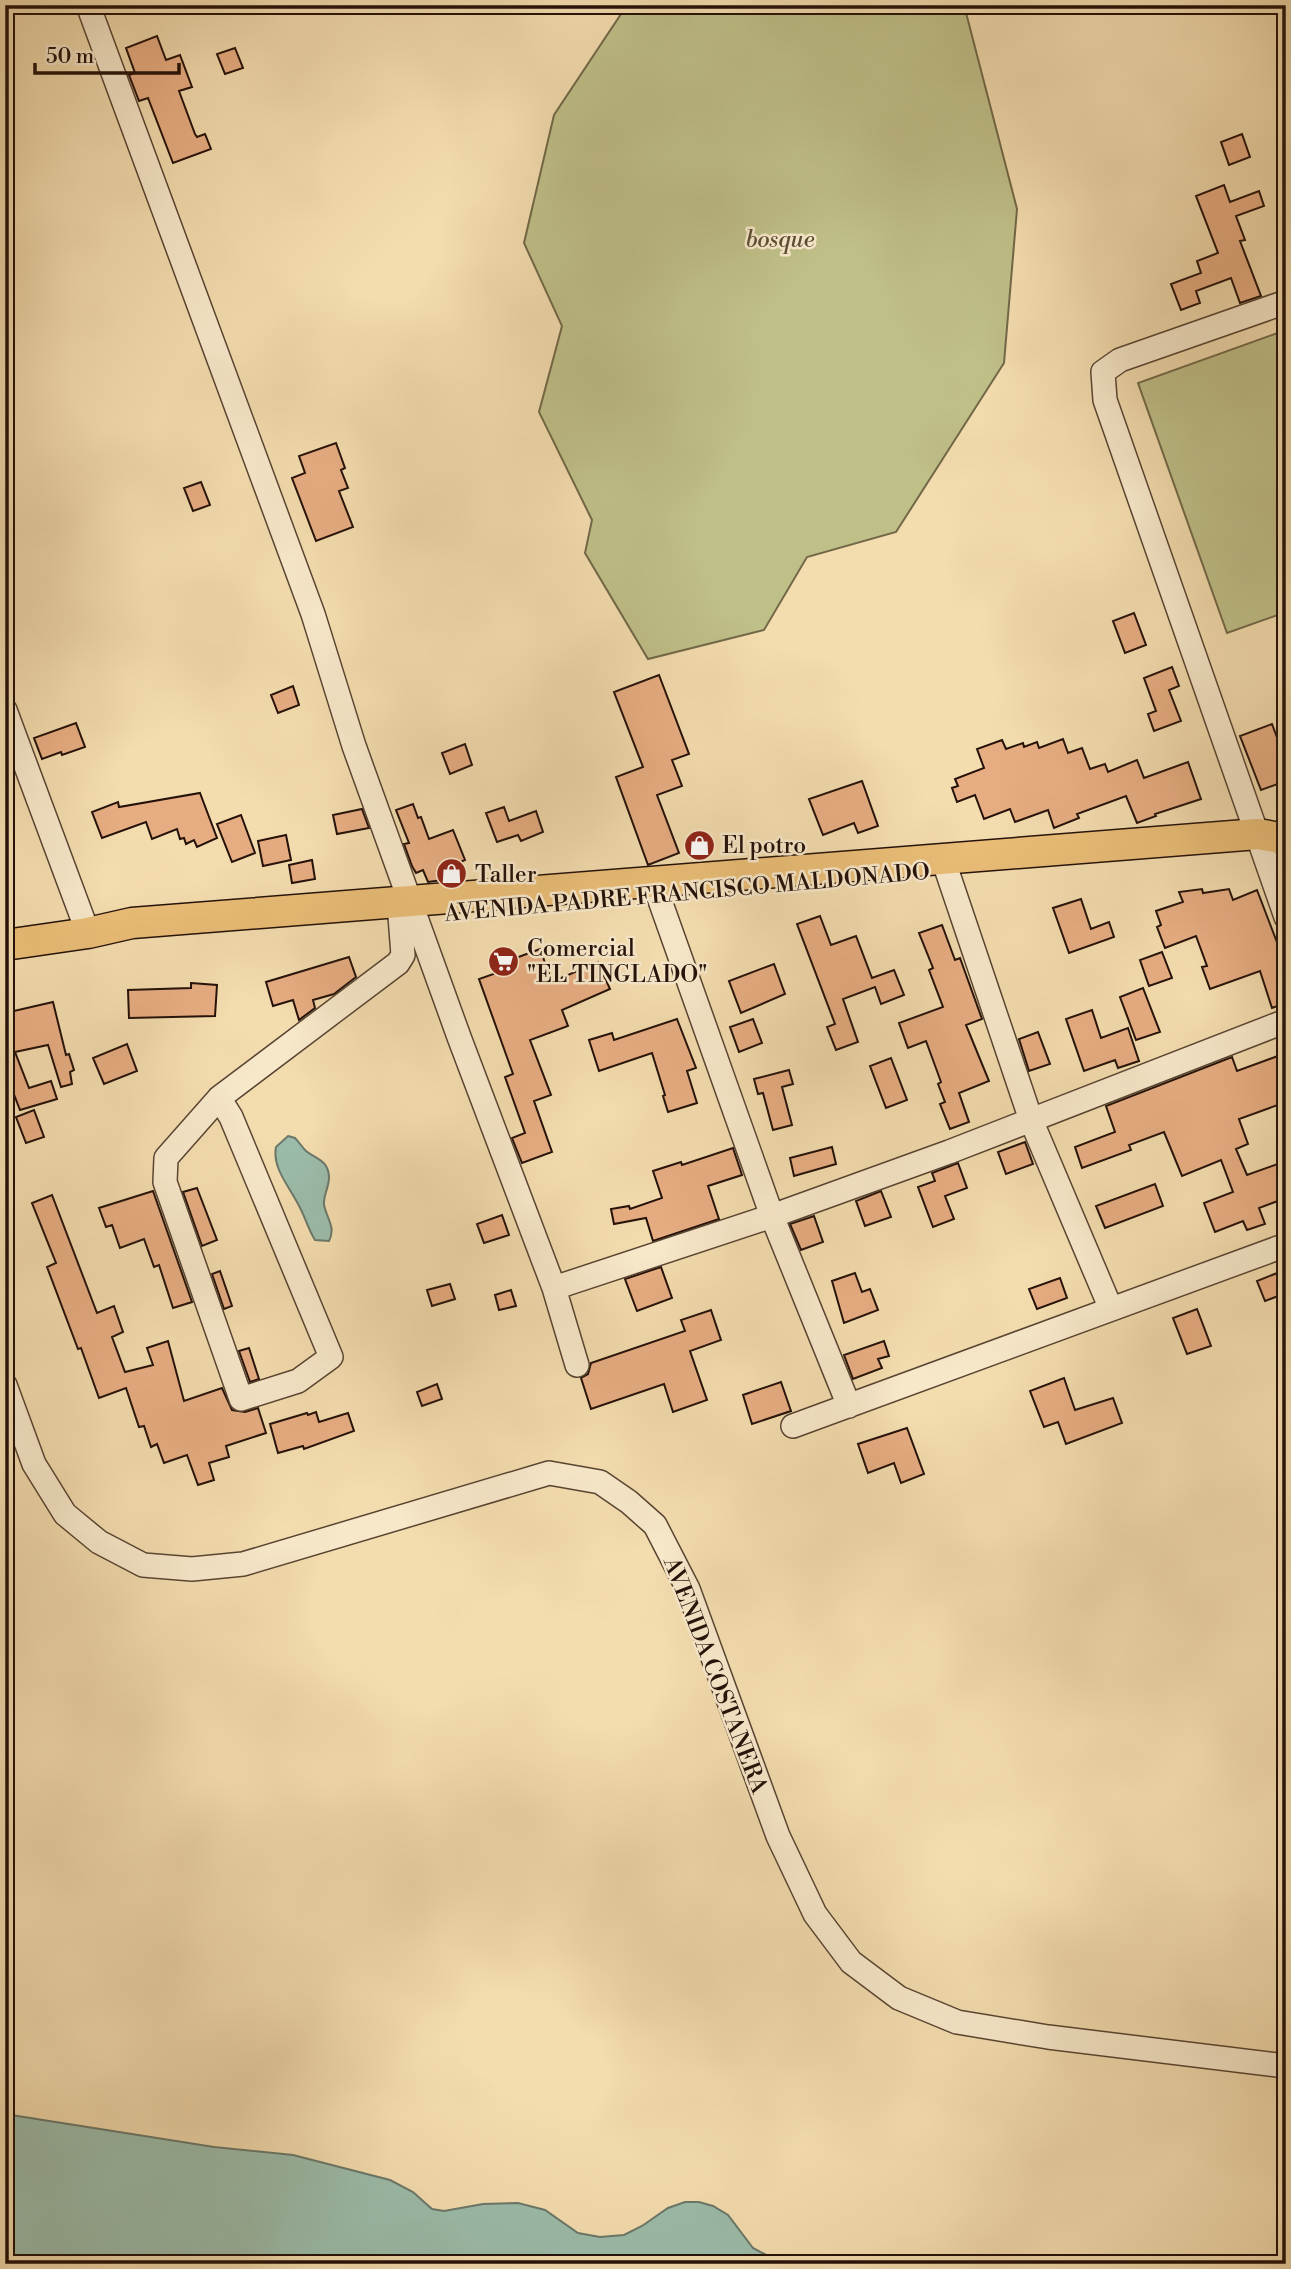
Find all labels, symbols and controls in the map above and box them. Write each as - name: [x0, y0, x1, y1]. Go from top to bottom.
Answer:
- scale bar: [35, 32, 178, 76]
- text: 50 m: [46, 44, 94, 70]
- park label: bosque: [746, 226, 815, 254]
- shop icon: El potro: [682, 828, 716, 862]
- place label: El potro: [722, 832, 806, 860]
- shop icon: Taller: [435, 857, 469, 891]
- street label: AVENIDA PADRE FRANCISCO MALDONADO: [442, 858, 931, 928]
- place label: Taller: [475, 861, 537, 889]
- place label: Comercial "EL TINGLADO": [527, 935, 707, 989]
- supermarket icon: Comercial "EL TINGLADO": [487, 944, 521, 978]
- street label: AVENIDA COSTANERA: [657, 1552, 774, 1799]

